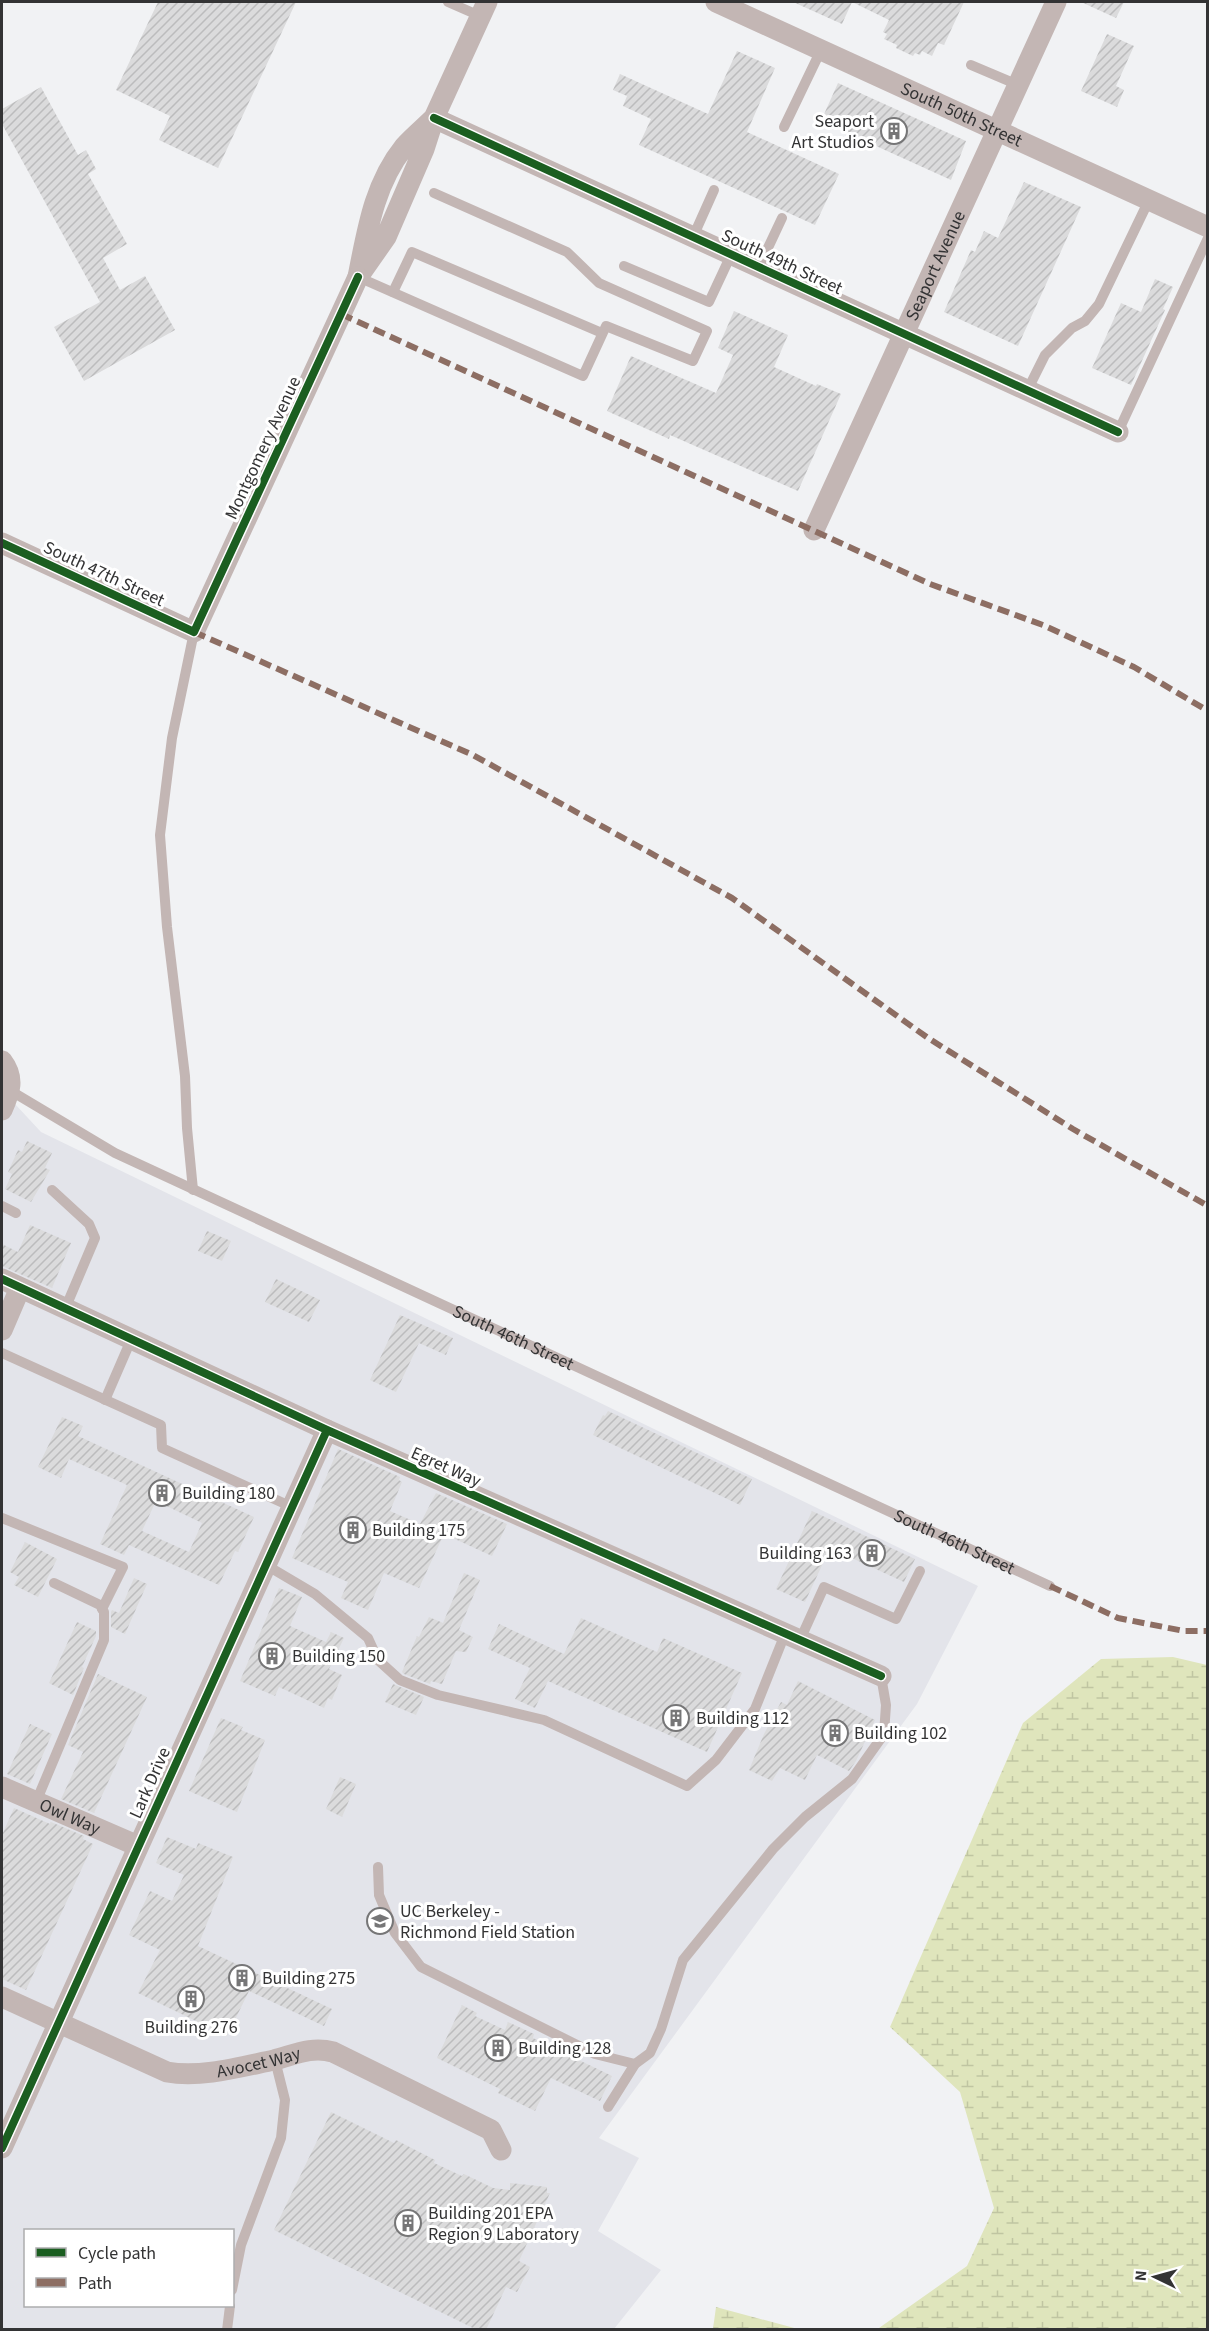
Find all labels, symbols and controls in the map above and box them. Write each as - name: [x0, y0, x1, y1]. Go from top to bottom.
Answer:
- street label: South 50th Street: [897, 76, 1026, 153]
- place label: Seaport Art Studios: [792, 109, 874, 155]
- building icon: Seaport Art Studios: [879, 116, 909, 146]
- street label: Seaport Avenue: [899, 206, 971, 325]
- street label: South 49th Street: [717, 223, 847, 301]
- street label: Montgomery Avenue: [219, 372, 307, 524]
- street label: South 47th Street: [39, 535, 169, 613]
- street label: South 46th Street: [448, 1299, 578, 1376]
- street label: Egret Way: [407, 1440, 486, 1494]
- building icon: Building 180: [147, 1478, 177, 1508]
- place label: Building 180: [182, 1481, 275, 1506]
- street label: South 46th Street: [889, 1503, 1019, 1581]
- building icon: Building 175: [338, 1515, 368, 1545]
- place label: Building 175: [372, 1518, 465, 1543]
- building icon: Building 163: [857, 1538, 887, 1568]
- place label: Building 163: [759, 1541, 852, 1566]
- building icon: Building 150: [257, 1641, 287, 1671]
- place label: Building 150: [292, 1644, 385, 1669]
- building icon: Building 112: [661, 1703, 691, 1733]
- place label: Building 112: [696, 1706, 789, 1731]
- building icon: Building 102: [820, 1718, 850, 1748]
- place label: Building 102: [854, 1721, 947, 1746]
- street label: Lark Drive: [123, 1743, 177, 1823]
- street label: Owl Way: [35, 1792, 105, 1841]
- place label: UC Berkeley - Richmond Field Station: [400, 1899, 575, 1945]
- school or university icon: UC Berkeley - Richmond Field Station: [365, 1906, 395, 1936]
- building icon: Building 275: [227, 1963, 257, 1993]
- place label: Building 275: [262, 1966, 355, 1991]
- building icon: Building 276: [176, 1984, 206, 2014]
- place label: Building 276: [144, 2015, 238, 2040]
- building icon: Building 128: [483, 2033, 513, 2063]
- place label: Building 128: [518, 2036, 611, 2061]
- street label: Avocet Way: [215, 2040, 304, 2084]
- place label: Building 201 EPA Region 9 Laboratory: [428, 2201, 580, 2247]
- building icon: Building 201 EPA Region 9 Laboratory: [393, 2208, 423, 2238]
- legend: [24, 2229, 234, 2307]
- text: Cycle path: [78, 2241, 156, 2266]
- north arrow: [1125, 2247, 1185, 2307]
- text: N: [1130, 2270, 1152, 2282]
- text: Path: [78, 2271, 112, 2296]

